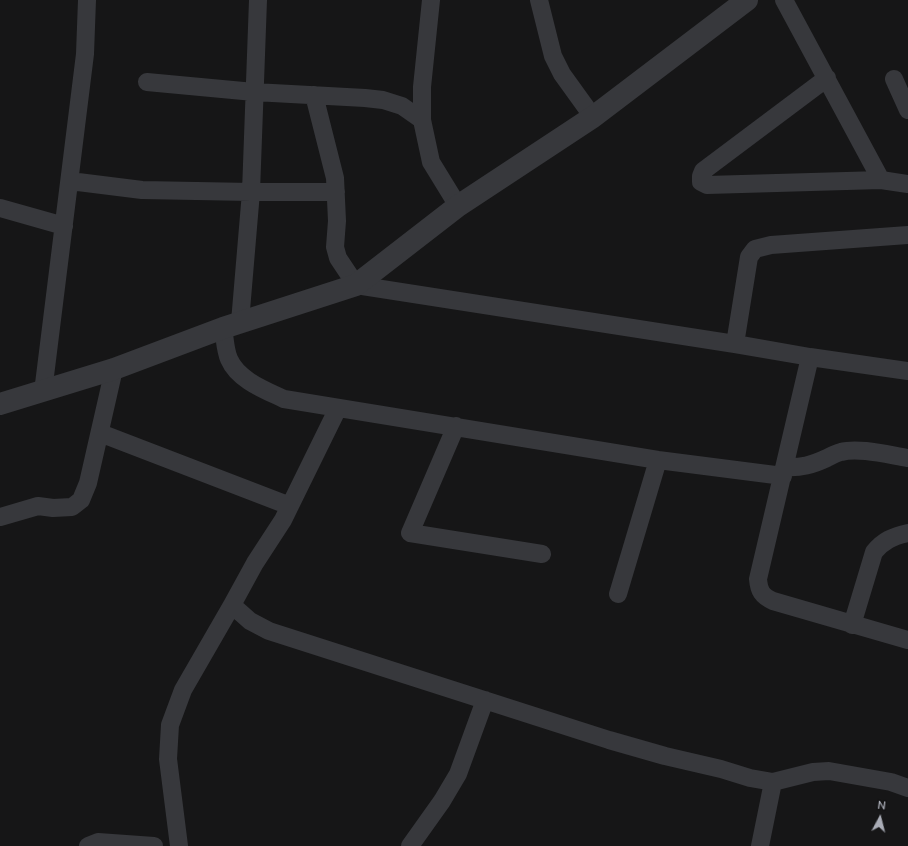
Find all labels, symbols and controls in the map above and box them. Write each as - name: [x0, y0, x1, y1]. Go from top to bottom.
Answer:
- north arrow: [860, 798, 900, 838]
- text: N: [877, 798, 887, 814]

